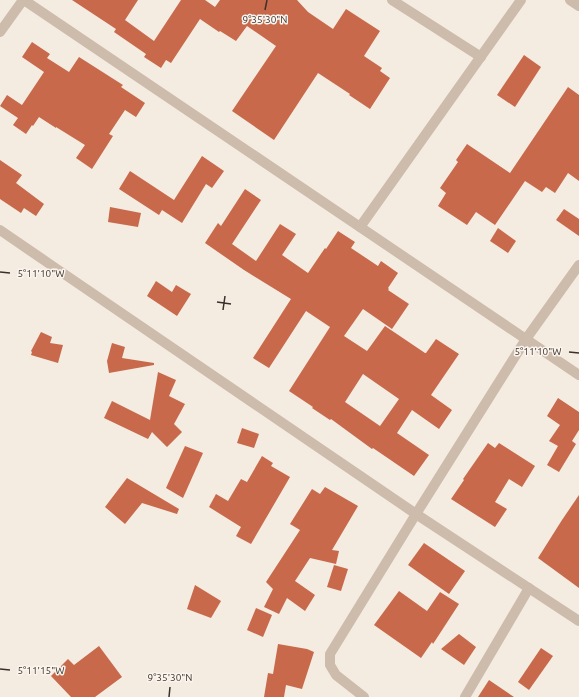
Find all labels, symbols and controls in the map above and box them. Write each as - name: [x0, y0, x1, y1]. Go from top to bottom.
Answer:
- text: 9°35'30"N: [243, 14, 287, 25]
- text: 5°11'10"W: [17, 268, 65, 279]
- text: 5°11'10"W: [514, 346, 562, 357]
- text: 5°11'15"W: [17, 665, 65, 676]
- text: 9°35'30"N: [148, 672, 192, 683]

